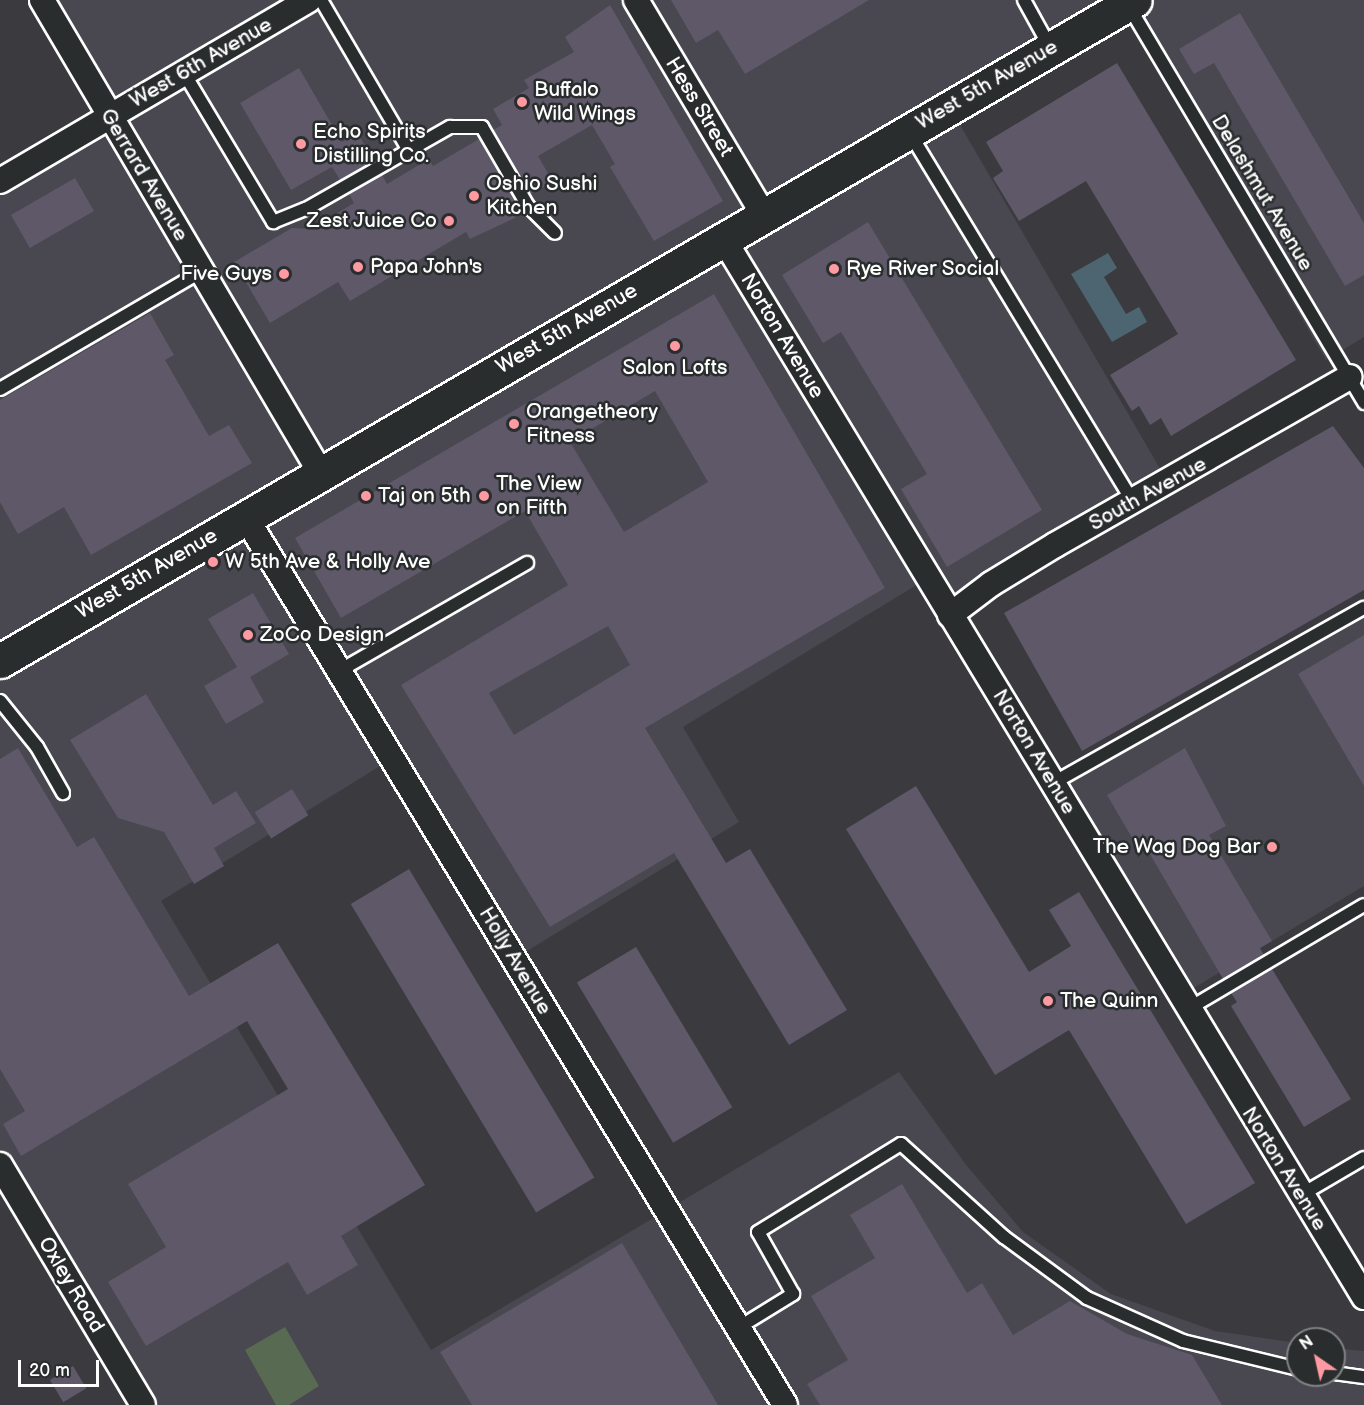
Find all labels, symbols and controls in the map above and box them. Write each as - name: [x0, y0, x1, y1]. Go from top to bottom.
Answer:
- street label: West 6th Avenue: [125, 12, 277, 114]
- street label: West 5th Avenue: [912, 34, 1062, 136]
- street label: Hess Street: [659, 53, 739, 161]
- place label: Buffalo Wild Wings: [534, 77, 637, 127]
- marker: Buffalo Wild Wings: [515, 95, 529, 109]
- street label: Gerrard Avenue: [95, 104, 193, 246]
- street label: Delashmut Avenue: [1206, 110, 1318, 276]
- place label: Echo Spirits Distilling Co.: [313, 119, 429, 169]
- marker: Echo Spirits Distilling Co.: [294, 137, 308, 151]
- place label: Oshio Sushi Kitchen: [486, 171, 598, 221]
- marker: Oshio Sushi Kitchen: [467, 189, 481, 203]
- place label: Zest Juice Co: [305, 208, 437, 234]
- marker: Zest Juice Co: [442, 214, 456, 228]
- place label: Papa John's: [370, 254, 483, 280]
- place label: Rye River Social: [846, 256, 999, 282]
- marker: Papa John's: [351, 260, 365, 274]
- place label: Five Guys: [180, 261, 272, 287]
- marker: Rye River Social: [827, 262, 841, 276]
- marker: Five Guys: [277, 267, 291, 281]
- street label: Norton Avenue: [735, 269, 829, 403]
- street label: West 5th Avenue: [492, 278, 642, 380]
- marker: Salon Lofts: [668, 339, 682, 353]
- place label: Salon Lofts: [623, 355, 727, 381]
- place label: Orangetheory Fitness: [526, 399, 658, 449]
- marker: Orangetheory Fitness: [507, 417, 521, 431]
- street label: South Avenue: [1085, 451, 1211, 537]
- place label: The View on Fifth: [496, 471, 582, 521]
- place label: Taj on 5th: [378, 483, 471, 509]
- marker: Taj on 5th: [359, 489, 373, 503]
- marker: The View on Fifth: [477, 489, 491, 503]
- street label: West 5th Avenue: [72, 523, 222, 625]
- place label: W 5th Ave & Holly Ave: [225, 549, 432, 575]
- marker: W 5th Ave & Holly Ave: [206, 555, 220, 569]
- place label: ZoCo Design: [260, 622, 384, 648]
- marker: ZoCo Design: [241, 628, 255, 642]
- street label: Norton Avenue: [987, 685, 1081, 819]
- place label: The Wag Dog Bar: [1092, 834, 1260, 860]
- marker: The Wag Dog Bar: [1265, 840, 1279, 854]
- street label: Holly Avenue: [473, 902, 557, 1020]
- place label: The Quinn: [1060, 988, 1158, 1014]
- marker: The Quinn: [1041, 994, 1055, 1008]
- street label: Norton Avenue: [1236, 1102, 1332, 1236]
- street label: Oxley Road: [32, 1232, 110, 1338]
- north arrow: [1286, 1327, 1346, 1387]
- text: N: [1296, 1332, 1317, 1355]
- scale bar: [21, 1348, 102, 1386]
- text: 20 m: [29, 1360, 70, 1381]

